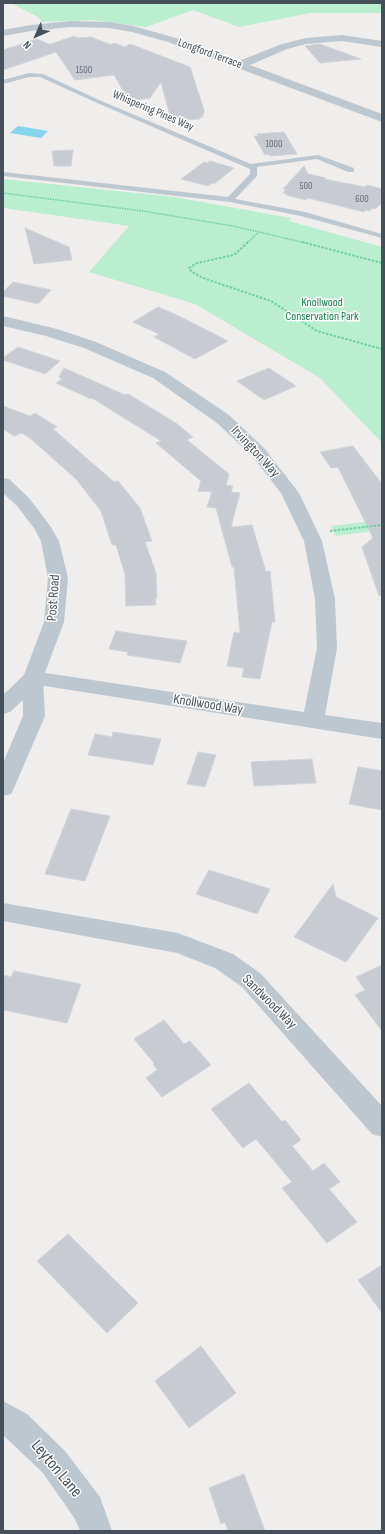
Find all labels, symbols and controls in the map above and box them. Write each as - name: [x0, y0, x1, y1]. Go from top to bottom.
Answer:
- north arrow: [16, 16, 56, 56]
- street label: Longford Terrace: [176, 36, 244, 72]
- text: N: [20, 38, 34, 52]
- house number: 1500: [76, 64, 92, 76]
- street label: Whispering Pines Way: [110, 87, 196, 135]
- house number: 1000: [266, 138, 282, 150]
- house number: 500: [300, 180, 312, 192]
- house number: 600: [355, 193, 369, 205]
- park label: Knollwood Conservation Park: [285, 296, 359, 324]
- street label: Irvington Way: [227, 423, 283, 481]
- street label: Post Road: [44, 574, 64, 622]
- street label: Knollwood Way: [172, 691, 244, 719]
- street label: Sandwood Way: [238, 971, 300, 1033]
- street label: Leyton Lane: [26, 1436, 86, 1502]

